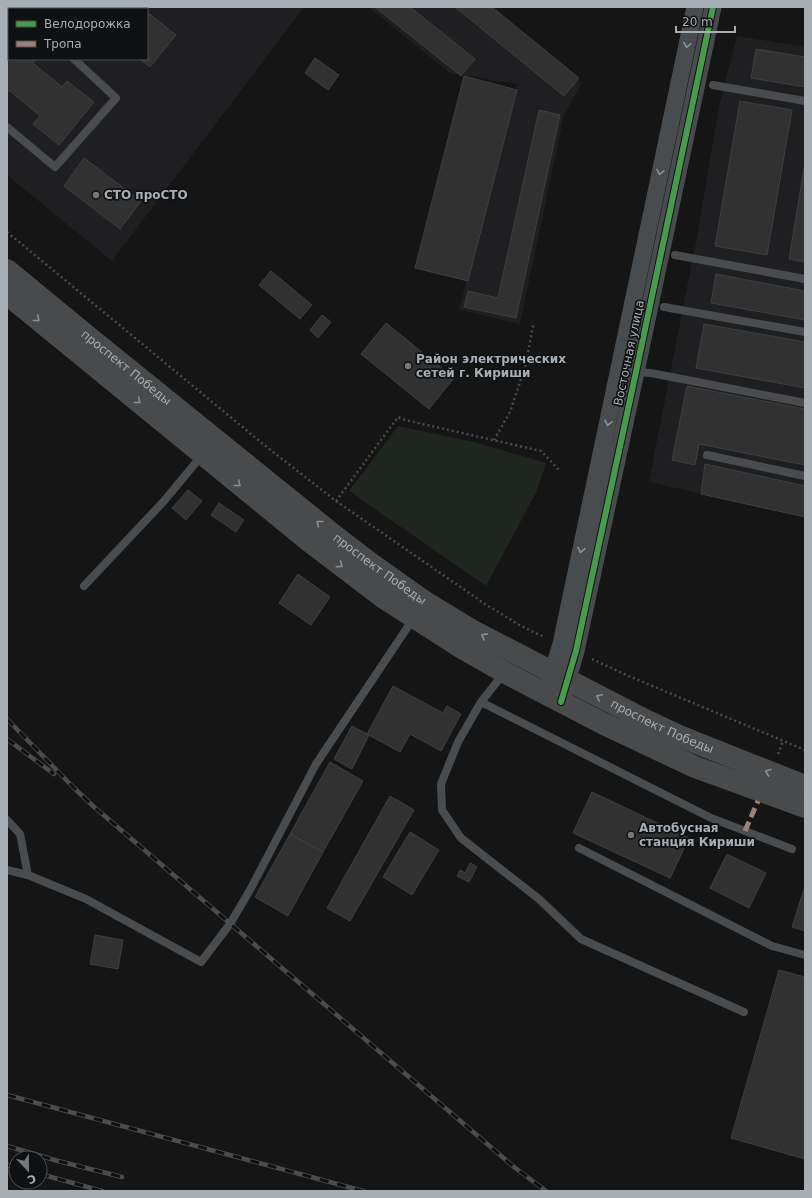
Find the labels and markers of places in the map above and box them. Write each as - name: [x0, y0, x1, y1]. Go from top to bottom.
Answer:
- place label: СТО проСТО: [104, 188, 188, 202]
- marker: СТО проСТО: [91, 190, 101, 200]
- place label: Район электрических сетей г. Кириши: [416, 352, 566, 380]
- marker: Район электрических сетей г. Кириши: [403, 361, 413, 371]
- place label: Автобусная станция Кириши: [639, 821, 755, 849]
- marker: Автобусная станция Кириши: [626, 830, 636, 840]

